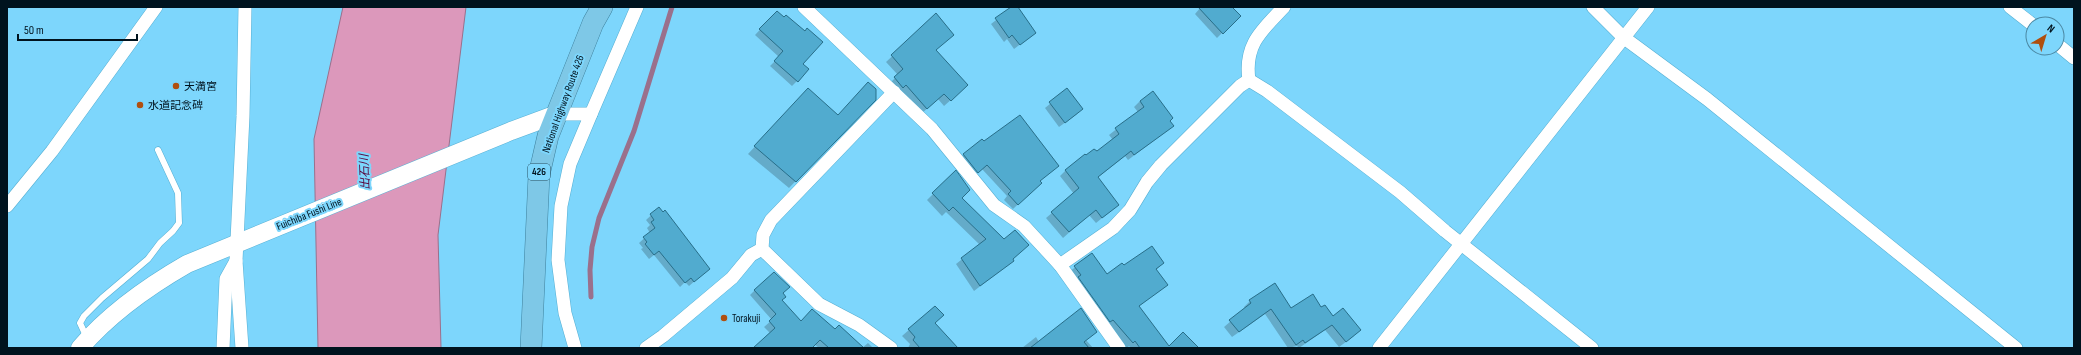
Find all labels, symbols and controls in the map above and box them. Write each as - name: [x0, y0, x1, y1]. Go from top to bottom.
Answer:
- scale bar: [18, 16, 137, 42]
- north arrow: [2025, 16, 2065, 56]
- text: N: [2045, 22, 2057, 36]
- text: 50 m: [24, 23, 44, 38]
- street label: National Highway Route 426: [539, 53, 587, 155]
- place label: 天満宮: [184, 80, 217, 93]
- marker: 天満宮: [171, 81, 181, 91]
- place label: 水道記念碑: [148, 99, 203, 112]
- marker: 水道記念碑: [135, 100, 145, 110]
- water label: 出石川: [357, 152, 373, 190]
- road number: 426: [528, 164, 550, 180]
- street label: Fuichiba Fushi Line: [275, 195, 343, 233]
- place label: Torakuji: [732, 312, 760, 325]
- marker: Torakuji: [719, 313, 729, 323]

